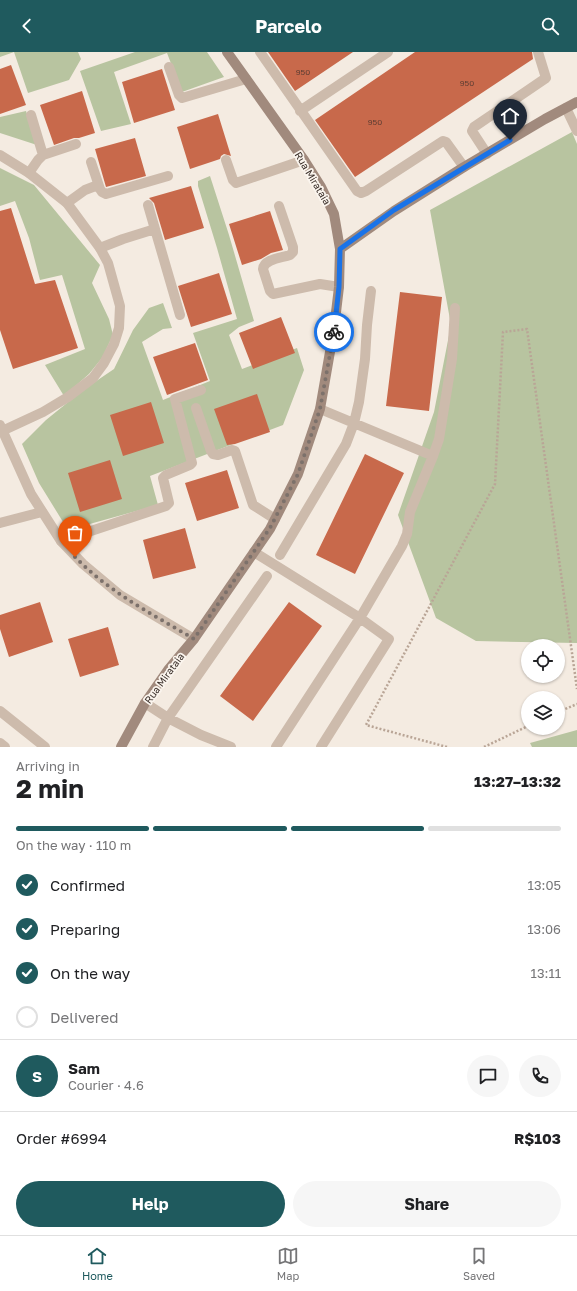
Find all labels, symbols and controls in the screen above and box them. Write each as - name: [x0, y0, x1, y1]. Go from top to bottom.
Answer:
- icon: back: [16, 15, 38, 37]
- text: Parcelo: [255, 15, 322, 37]
- icon: search: [539, 15, 561, 37]
- house number: 950: [296, 67, 310, 77]
- house number: 950: [460, 78, 474, 88]
- pin: [493, 99, 527, 140]
- icon: home: [499, 105, 521, 127]
- house number: 950: [368, 117, 382, 127]
- street label: Rua Mirataia: [293, 149, 333, 207]
- courier: [314, 312, 354, 352]
- icon: bike: [323, 321, 345, 343]
- pin: [58, 516, 92, 557]
- icon: bag: [64, 522, 86, 544]
- map controls: [521, 639, 565, 735]
- button: locate: [521, 639, 565, 683]
- street label: Rua Mirataia: [142, 650, 186, 706]
- button: layers: [521, 691, 565, 735]
- text: Arriving in: [16, 758, 80, 774]
- text: 13:27–13:32: [474, 772, 561, 790]
- text: 2 min: [16, 773, 84, 804]
- text: On the way · 110 m: [16, 837, 131, 853]
- icon: check: [16, 874, 38, 896]
- text: Confirmed: [50, 876, 125, 894]
- text: 13:05: [528, 877, 561, 893]
- icon: check: [16, 918, 38, 940]
- text: Preparing: [50, 920, 120, 938]
- text: 13:06: [527, 921, 561, 937]
- icon: check: [16, 962, 38, 984]
- text: On the way: [50, 964, 130, 982]
- text: 13:11: [531, 965, 561, 981]
- text: Delivered: [50, 1008, 118, 1026]
- button: chat: [467, 1055, 509, 1097]
- button: phone: [519, 1055, 561, 1097]
- text: Sam: [68, 1059, 100, 1077]
- text: S: [32, 1067, 42, 1085]
- text: Courier · 4.6: [68, 1077, 144, 1093]
- text: Order #6994: [16, 1129, 107, 1147]
- text: R$103: [514, 1129, 561, 1147]
- button: Help: [16, 1181, 285, 1227]
- button: Share: [293, 1181, 561, 1227]
- tab: Home: [82, 1245, 113, 1282]
- tab: Map: [277, 1245, 299, 1282]
- tab: Saved: [463, 1245, 495, 1282]

